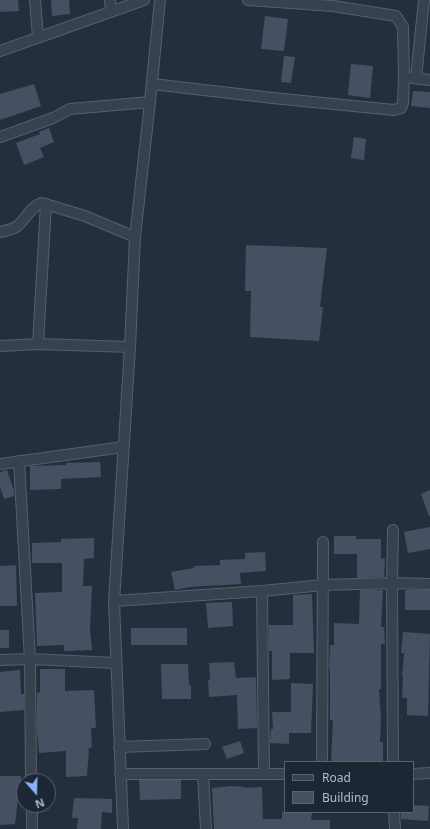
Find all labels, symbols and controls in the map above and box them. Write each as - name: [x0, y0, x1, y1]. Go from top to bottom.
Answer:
- legend: [284, 761, 414, 813]
- text: Road: [322, 769, 351, 786]
- north arrow: [16, 773, 56, 813]
- text: Building: [322, 789, 369, 806]
- text: N: [33, 795, 47, 812]

